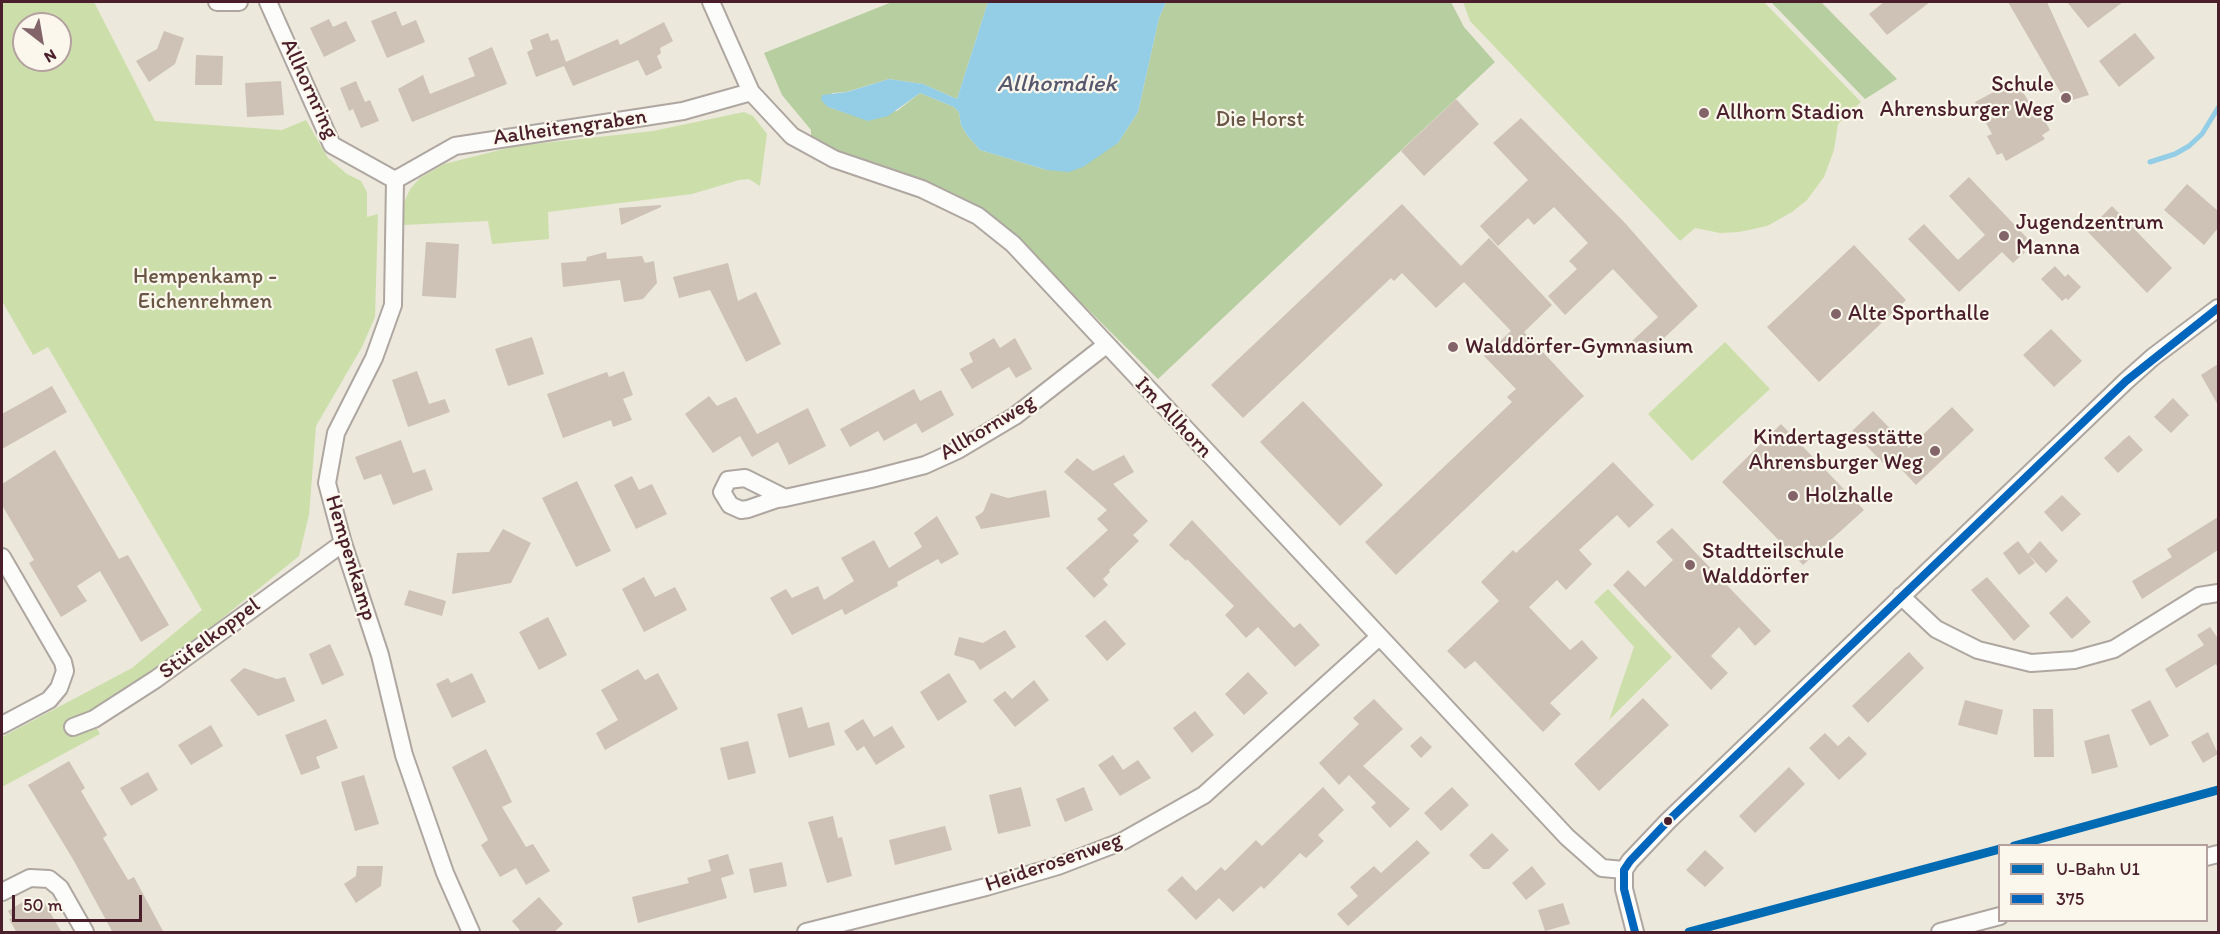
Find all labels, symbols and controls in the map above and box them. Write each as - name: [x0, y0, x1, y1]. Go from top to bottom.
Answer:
- north arrow: [12, 12, 72, 72]
- street label: Allhornring: [274, 35, 344, 143]
- text: N: [41, 45, 60, 67]
- water label: Allhorndiek: [997, 71, 1117, 99]
- place label: Schule Ahrensburger Weg: [1880, 72, 2054, 124]
- marker: Schule Ahrensburger Weg: [2059, 91, 2073, 105]
- place label: Allhorn Stadion: [1716, 100, 1864, 126]
- street label: Aalheitengraben: [492, 104, 648, 152]
- marker: Allhorn Stadion: [1697, 106, 1711, 120]
- park label: Die Horst: [1216, 107, 1304, 133]
- place label: Jugendzentrum Manna: [2016, 210, 2164, 262]
- marker: Jugendzentrum Manna: [1997, 229, 2011, 243]
- park label: Hempenkamp - Eichenrehmen: [133, 264, 277, 316]
- place label: Alte Sporthalle: [1848, 301, 1990, 327]
- marker: Alte Sporthalle: [1829, 307, 1843, 321]
- place label: Walddörfer-Gymnasium: [1465, 334, 1693, 360]
- marker: Walddörfer-Gymnasium: [1446, 340, 1460, 354]
- street label: Im Allhorn: [1129, 372, 1217, 464]
- street label: Allhornweg: [935, 389, 1041, 467]
- place label: Kindertagesstätte Ahrensburger Weg: [1749, 425, 1923, 476]
- marker: Kindertagesstätte Ahrensburger Weg: [1928, 444, 1942, 458]
- place label: Holzhalle: [1805, 483, 1893, 509]
- marker: Holzhalle: [1786, 489, 1800, 503]
- street label: Hempenkamp: [318, 492, 382, 624]
- place label: Stadtteilschule Walddörfer: [1702, 539, 1844, 590]
- marker: Stadtteilschule Walddörfer: [1683, 558, 1697, 572]
- street label: Stüfelkoppel: [154, 592, 266, 686]
- unlabelled marker: [1662, 815, 1674, 827]
- street label: Heiderosenweg: [982, 827, 1126, 899]
- legend: [1998, 844, 2208, 922]
- text: U-Bahn U1: [2056, 858, 2140, 880]
- scale bar: [15, 883, 146, 921]
- text: 375: [2056, 888, 2084, 910]
- text: 50 m: [23, 894, 63, 916]

